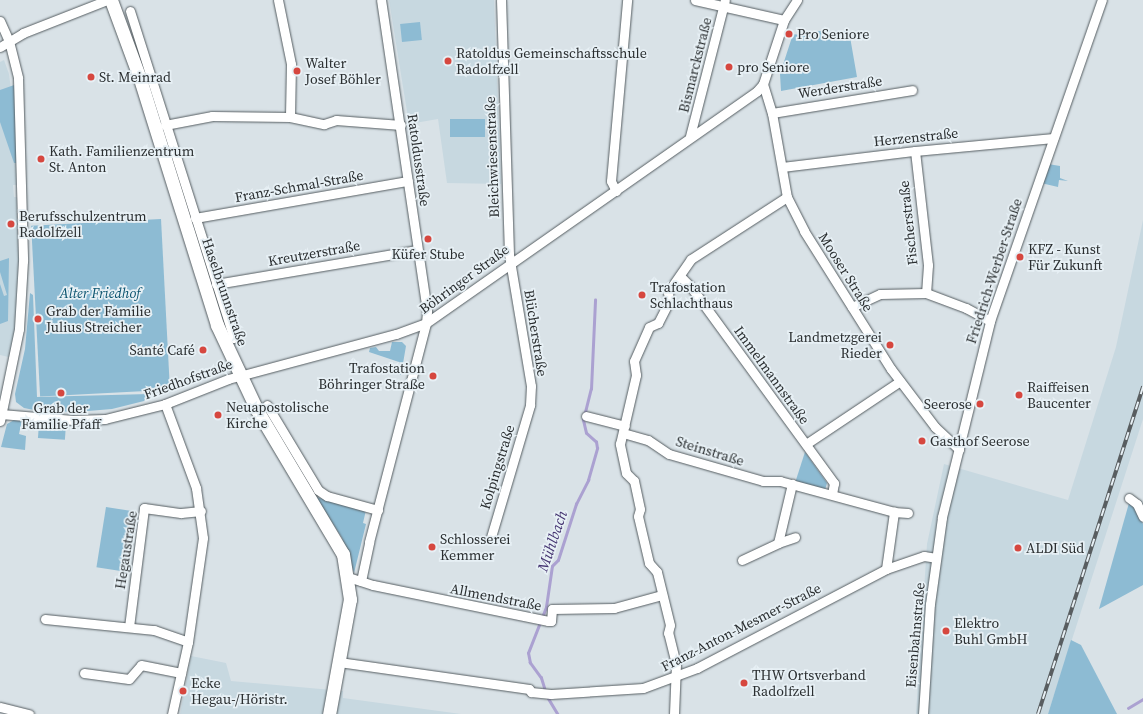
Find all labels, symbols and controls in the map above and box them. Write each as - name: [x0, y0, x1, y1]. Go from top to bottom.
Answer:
- street label: Bismarckstraße: [675, 16, 715, 114]
- place label: Pro Seniore: [797, 26, 869, 42]
- marker: Pro Seniore: [784, 29, 794, 39]
- place label: Ratoldus Gemeinschaftsschule Radolfzell: [456, 45, 647, 78]
- place label: Walter Josef Böhler: [305, 55, 381, 88]
- marker: Ratoldus Gemeinschaftsschule Radolfzell: [443, 56, 453, 66]
- place label: pro Seniore: [737, 59, 809, 75]
- marker: pro Seniore: [724, 62, 734, 72]
- marker: Walter Josef Böhler: [292, 66, 302, 76]
- place label: St. Meinrad: [99, 69, 171, 85]
- marker: St. Meinrad: [86, 72, 96, 82]
- street label: Werderstraße: [797, 72, 883, 102]
- street label: Bleichwiesenstraße: [481, 96, 503, 218]
- street label: Ratoldusstraße: [404, 113, 434, 207]
- street label: Herzenstraße: [873, 124, 959, 150]
- place label: Kath. Familienzentrum St. Anton: [49, 143, 194, 176]
- marker: Kath. Familienzentrum St. Anton: [36, 154, 46, 164]
- street label: Franz-Schmal-Straße: [233, 166, 365, 206]
- street label: Fischerstraße: [895, 180, 921, 266]
- street label: Friedrich-Werber-Straße: [963, 196, 1025, 346]
- place label: Berufsschulzentrum Radolfzell: [19, 208, 147, 240]
- marker: Berufsschulzentrum Radolfzell: [6, 219, 16, 229]
- street label: Mooser Straße: [815, 229, 877, 315]
- marker: Küfer Stube: [423, 234, 433, 244]
- street label: Haselbrunnstraße: [199, 236, 251, 348]
- street label: Kreutzerstraße: [267, 237, 361, 269]
- street label: Böhringer Straße: [416, 241, 512, 317]
- place label: KFZ - Kunst Für Zukunft: [1028, 241, 1102, 274]
- place label: Küfer Stube: [391, 246, 465, 262]
- marker: KFZ - Kunst Für Zukunft: [1015, 252, 1025, 262]
- place label: Trafostation Schlachthaus: [650, 279, 733, 312]
- park label: Alter Friedhof: [60, 285, 140, 301]
- street label: Blücherstraße: [521, 288, 551, 378]
- marker: Trafostation Schlachthaus: [637, 290, 647, 300]
- place label: Grab der Familie Julius Streicher: [46, 303, 151, 336]
- marker: Grab der Familie Julius Streicher: [33, 314, 43, 324]
- street label: Immelmannstraße: [731, 323, 813, 427]
- place label: Landmetzgerei Rieder: [788, 329, 882, 362]
- marker: Landmetzgerei Rieder: [885, 340, 895, 350]
- place label: Santé Café: [130, 342, 195, 358]
- marker: Santé Café: [198, 345, 208, 355]
- street label: Friedhofstraße: [141, 355, 235, 403]
- place label: Trafostation Böhringer Straße: [318, 360, 425, 392]
- marker: Trafostation Böhringer Straße: [428, 371, 438, 381]
- place label: Raiffeisen Baucenter: [1027, 379, 1091, 412]
- marker: Grab der Familie Pfaff: [56, 388, 66, 398]
- marker: Raiffeisen Baucenter: [1014, 390, 1024, 400]
- place label: Seerose: [924, 396, 972, 412]
- place label: Neuapostolische Kirche: [226, 399, 329, 432]
- marker: Seerose: [975, 399, 985, 409]
- place label: Grab der Familie Pfaff: [21, 400, 101, 432]
- marker: Neuapostolische Kirche: [213, 410, 223, 420]
- street label: Kolpingstraße: [476, 423, 518, 511]
- street label: Steinstraße: [674, 433, 746, 469]
- place label: Gasthof Seerose: [930, 433, 1030, 449]
- marker: Gasthof Seerose: [917, 436, 927, 446]
- water label: Mühlbach: [533, 508, 571, 574]
- street label: Hegaustraße: [112, 510, 140, 590]
- place label: Schlosserei Kemmer: [440, 531, 511, 564]
- place label: ALDI Süd: [1026, 540, 1084, 556]
- marker: Schlosserei Kemmer: [427, 542, 437, 552]
- marker: ALDI Süd: [1013, 543, 1023, 553]
- street label: Franz-Anton-Mesmer-Straße: [658, 579, 824, 675]
- street label: Allmendstraße: [449, 580, 543, 614]
- street label: Eisenbahnstraße: [902, 582, 928, 688]
- place label: Elektro Buhl GmbH: [954, 615, 1028, 648]
- marker: Elektro Buhl GmbH: [941, 626, 951, 636]
- place label: THW Ortsverband Radolfzell: [752, 667, 866, 700]
- place label: Ecke Hegau-/Höristr.: [191, 675, 288, 708]
- marker: THW Ortsverband Radolfzell: [739, 678, 749, 688]
- marker: Ecke Hegau-/Höristr.: [178, 686, 188, 696]

